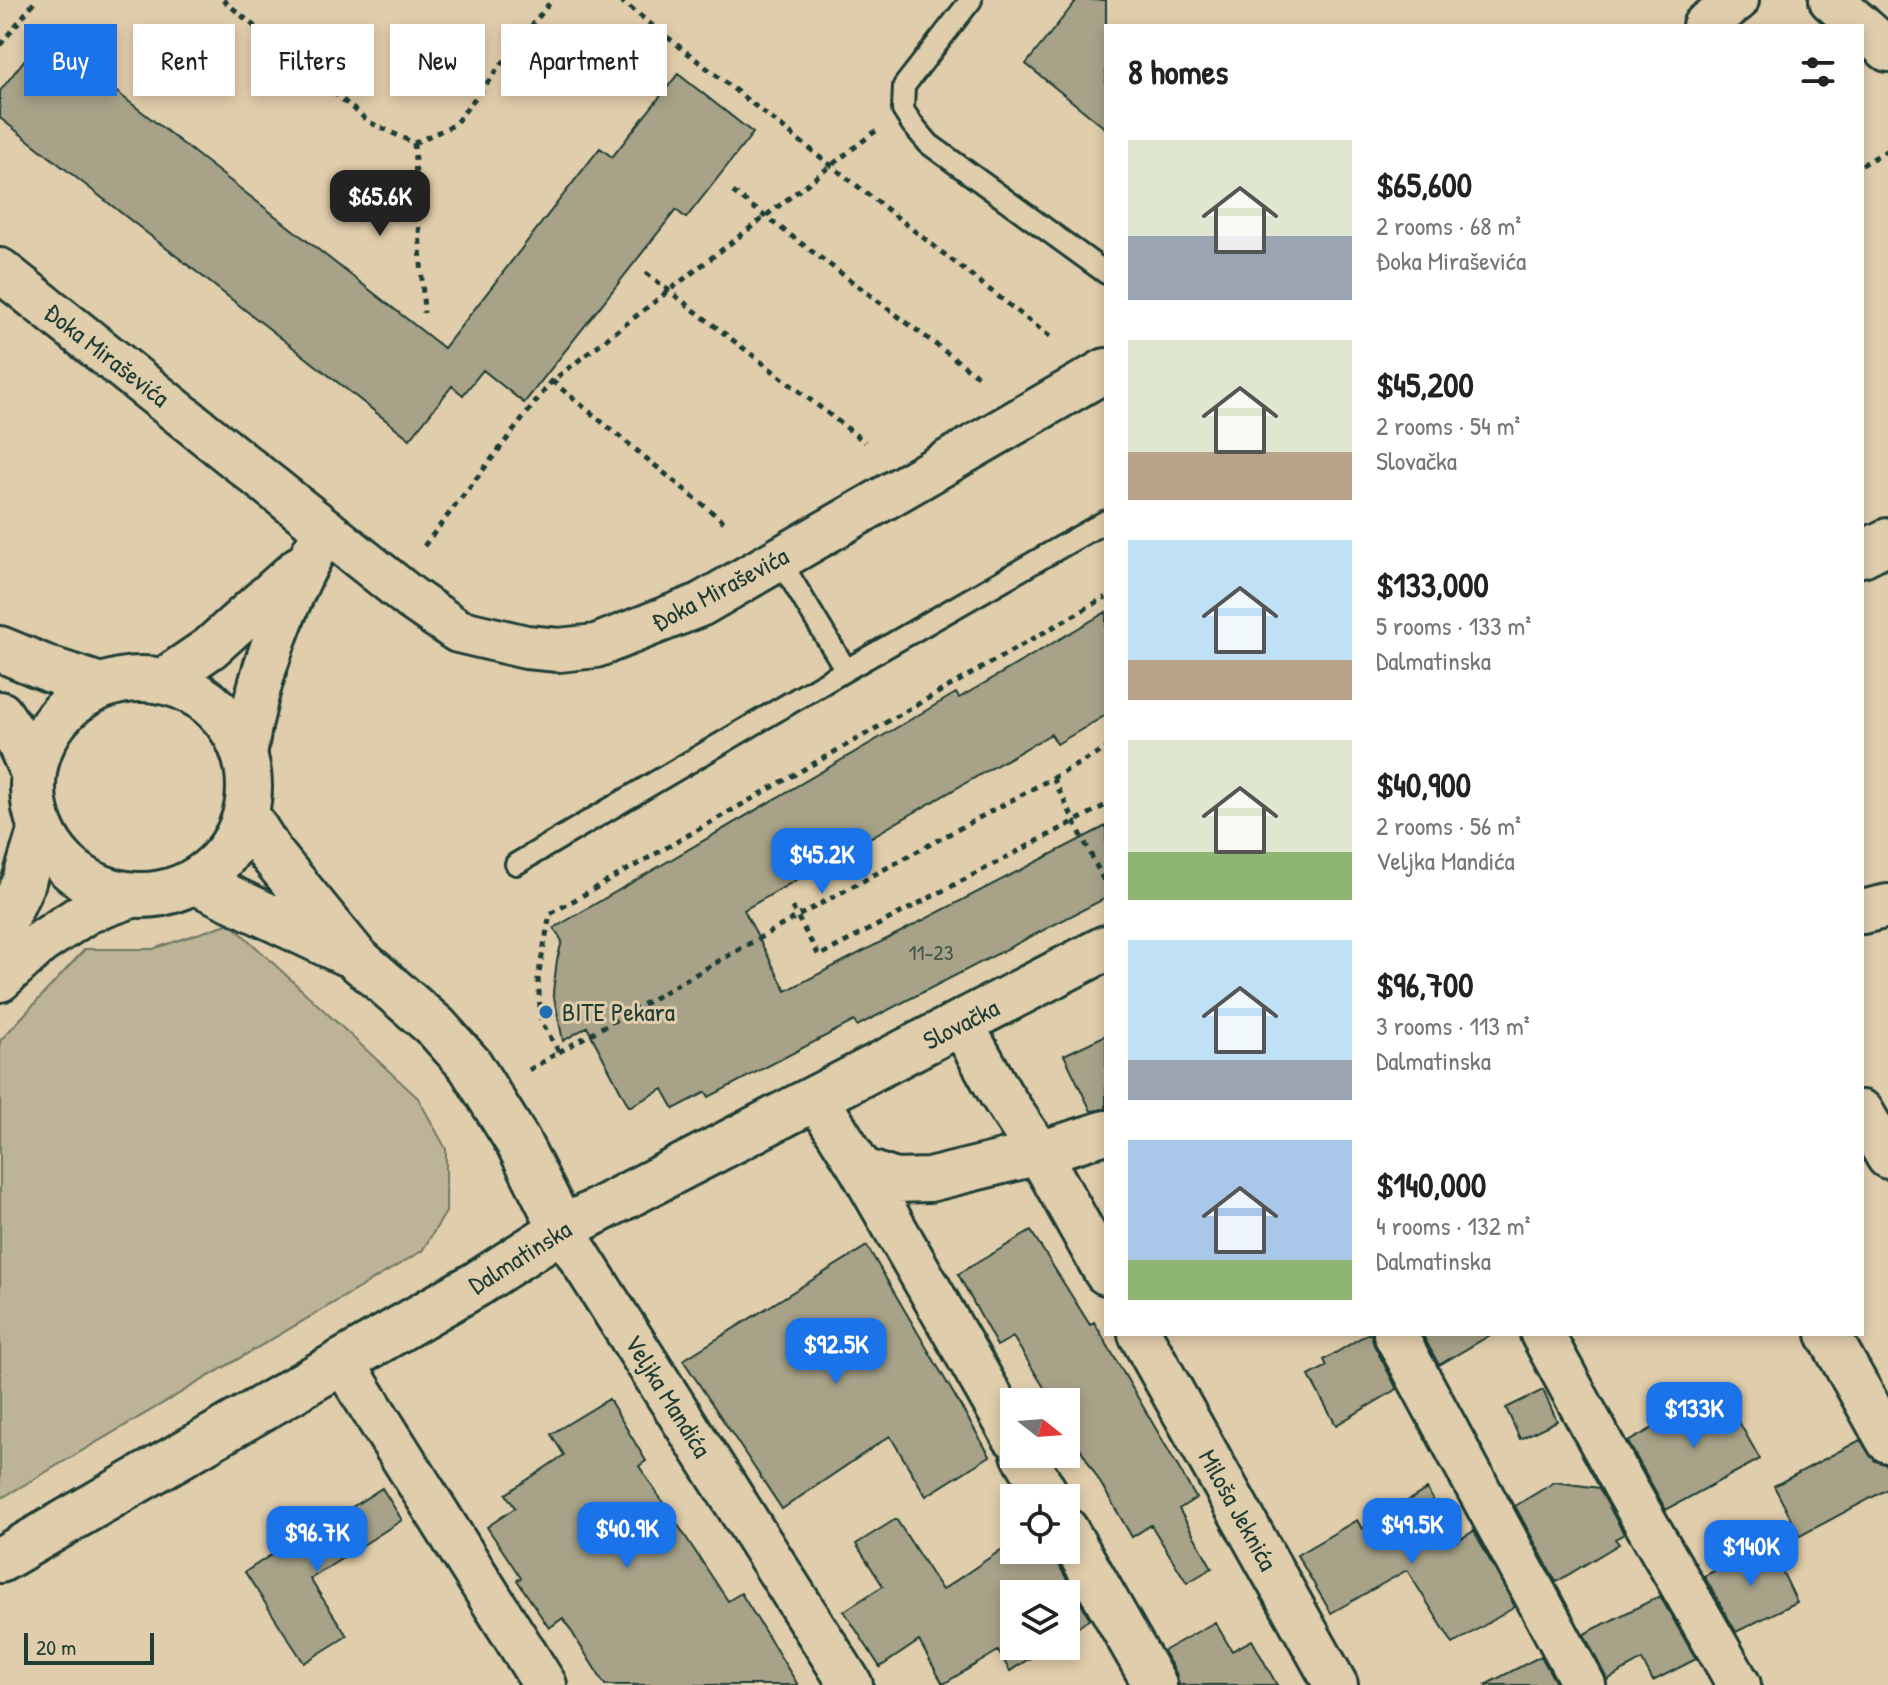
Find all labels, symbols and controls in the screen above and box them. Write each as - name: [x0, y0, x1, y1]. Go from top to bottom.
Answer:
- chip: Buy: [24, 24, 117, 96]
- chip: Rent: [133, 24, 235, 96]
- chip: Filters: [251, 24, 374, 96]
- chip: New: [390, 24, 485, 96]
- chip: Apartment: [501, 24, 667, 96]
- text: 8 homes: [1128, 49, 1228, 95]
- icon: filters: [1796, 50, 1840, 94]
- text: $65,600: [1376, 162, 1472, 208]
- pin: $65.6K: [315, 170, 445, 238]
- icon: home: [1192, 172, 1288, 268]
- text: $65.6K: [348, 178, 412, 213]
- text: 2 rooms · 68 m²: [1376, 208, 1521, 243]
- text: Đoka Miraševića: [1376, 243, 1526, 278]
- street label: Đoka Miraševića: [37, 295, 177, 415]
- text: $45,200: [1376, 362, 1474, 408]
- icon: home: [1192, 372, 1288, 468]
- text: 2 rooms · 54 m²: [1376, 408, 1520, 443]
- text: Slovačka: [1376, 443, 1457, 478]
- street label: Đoka Miraševića: [645, 538, 794, 639]
- text: $133,000: [1376, 562, 1489, 608]
- icon: home: [1192, 572, 1288, 668]
- text: 5 rooms · 133 m²: [1376, 608, 1531, 643]
- text: Dalmatinska: [1376, 643, 1491, 678]
- text: $40,900: [1376, 762, 1471, 808]
- icon: home: [1192, 772, 1288, 868]
- text: 2 rooms · 56 m²: [1376, 808, 1521, 843]
- pin: $45.2K: [757, 828, 887, 896]
- text: $45.2K: [789, 836, 855, 871]
- text: Veljka Mandića: [1376, 843, 1515, 878]
- house number: 11-23: [908, 937, 954, 967]
- text: $96,700: [1376, 962, 1473, 1008]
- icon: home: [1192, 972, 1288, 1068]
- street label: Slovačka: [917, 990, 1005, 1058]
- place label: BITE Pekara: [562, 994, 675, 1029]
- marker: BITE Pekara: [537, 1003, 555, 1021]
- text: 3 rooms · 113 m²: [1376, 1008, 1530, 1043]
- text: Dalmatinska: [1376, 1043, 1491, 1078]
- text: $140,000: [1376, 1162, 1486, 1208]
- icon: home: [1192, 1172, 1288, 1268]
- text: 4 rooms · 132 m²: [1376, 1208, 1530, 1243]
- street label: Dalmatinska: [462, 1211, 578, 1302]
- text: Dalmatinska: [1376, 1243, 1491, 1278]
- pin: $92.5K: [771, 1318, 901, 1386]
- text: $92.5K: [803, 1326, 869, 1361]
- street label: Veljka Mandića: [617, 1328, 720, 1464]
- pin: $133K: [1638, 1382, 1750, 1450]
- north arrow: [1000, 1388, 1080, 1468]
- map controls: [1000, 1388, 1080, 1660]
- text: $133K: [1664, 1390, 1724, 1425]
- street label: Miloša Jeknića: [1191, 1443, 1286, 1577]
- button: locate: [1000, 1484, 1080, 1564]
- pin: $49.5K: [1347, 1498, 1477, 1566]
- pin: $40.9K: [562, 1502, 692, 1570]
- pin: $96.7K: [252, 1506, 382, 1574]
- text: $49.5K: [1381, 1506, 1443, 1541]
- text: $40.9K: [595, 1510, 659, 1545]
- text: $96.7K: [284, 1514, 350, 1549]
- pin: $140K: [1695, 1520, 1807, 1588]
- text: $140K: [1722, 1528, 1780, 1563]
- button: layers: [1000, 1580, 1080, 1660]
- scale bar: [24, 1629, 154, 1665]
- text: 20 m: [36, 1632, 76, 1662]

